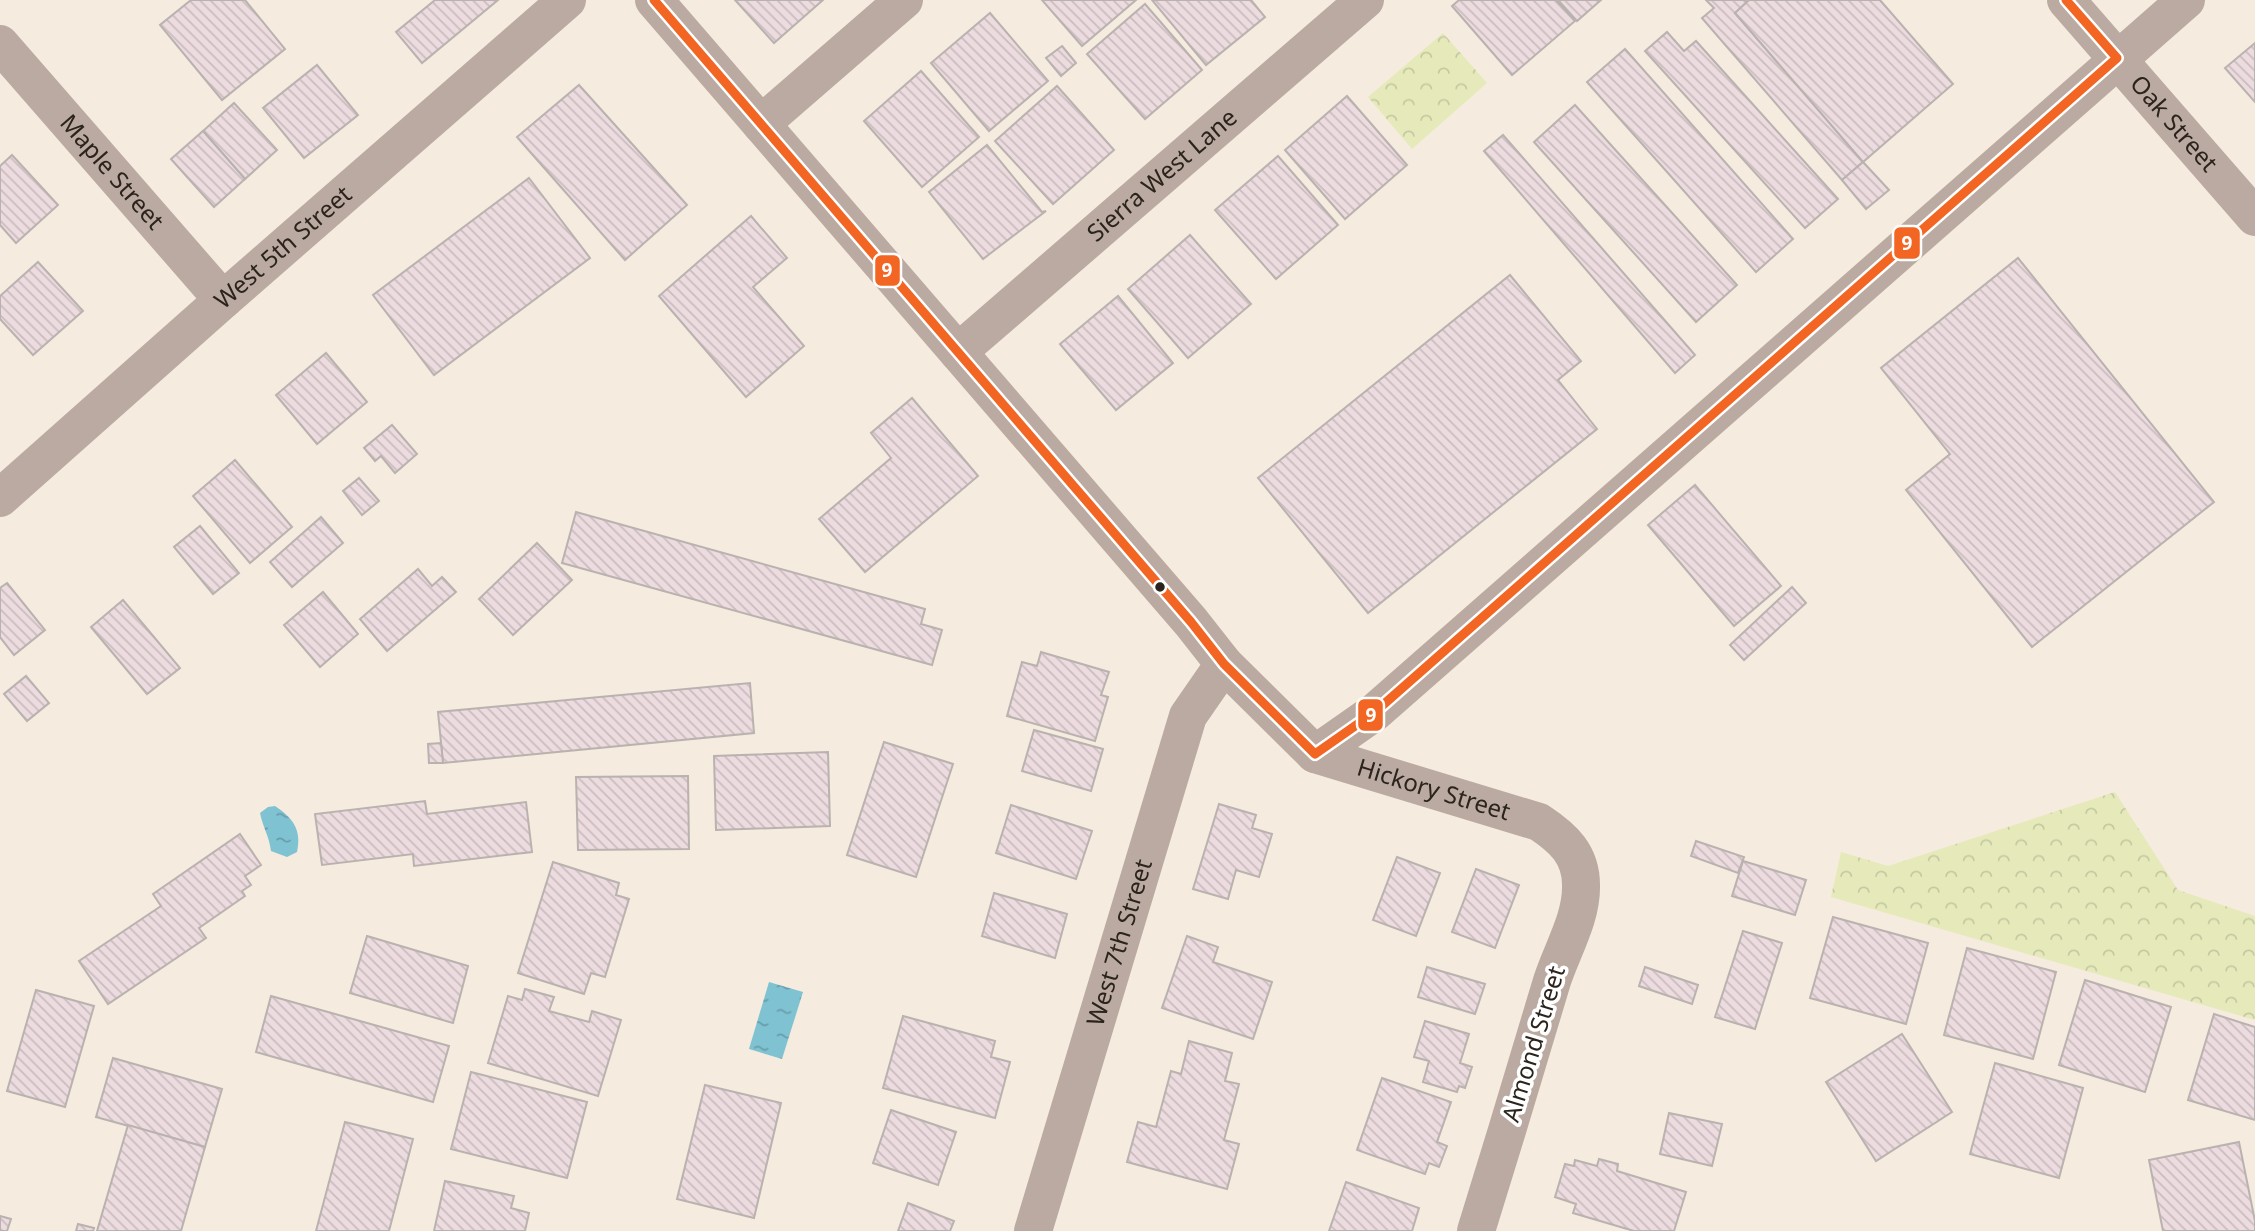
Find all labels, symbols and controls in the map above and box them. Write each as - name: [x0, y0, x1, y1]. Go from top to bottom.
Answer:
- street label: Oak Street: [2124, 67, 2226, 178]
- street label: Sierra West Lane: [1079, 100, 1243, 248]
- street label: Maple Street: [53, 106, 172, 236]
- street label: West 5th Street: [206, 177, 358, 316]
- line badge: 9: [1893, 226, 1921, 260]
- text: 9: [1902, 230, 1913, 256]
- line badge: 9: [874, 254, 901, 287]
- text: 9: [882, 257, 893, 283]
- unlabelled marker: [1153, 580, 1167, 594]
- line badge: 9: [1357, 698, 1384, 732]
- text: 9: [1366, 702, 1377, 728]
- street label: Hickory Street: [1353, 750, 1515, 827]
- street label: West 7th Street: [1078, 855, 1159, 1030]
- street label: Almond Street: [1493, 961, 1572, 1126]

